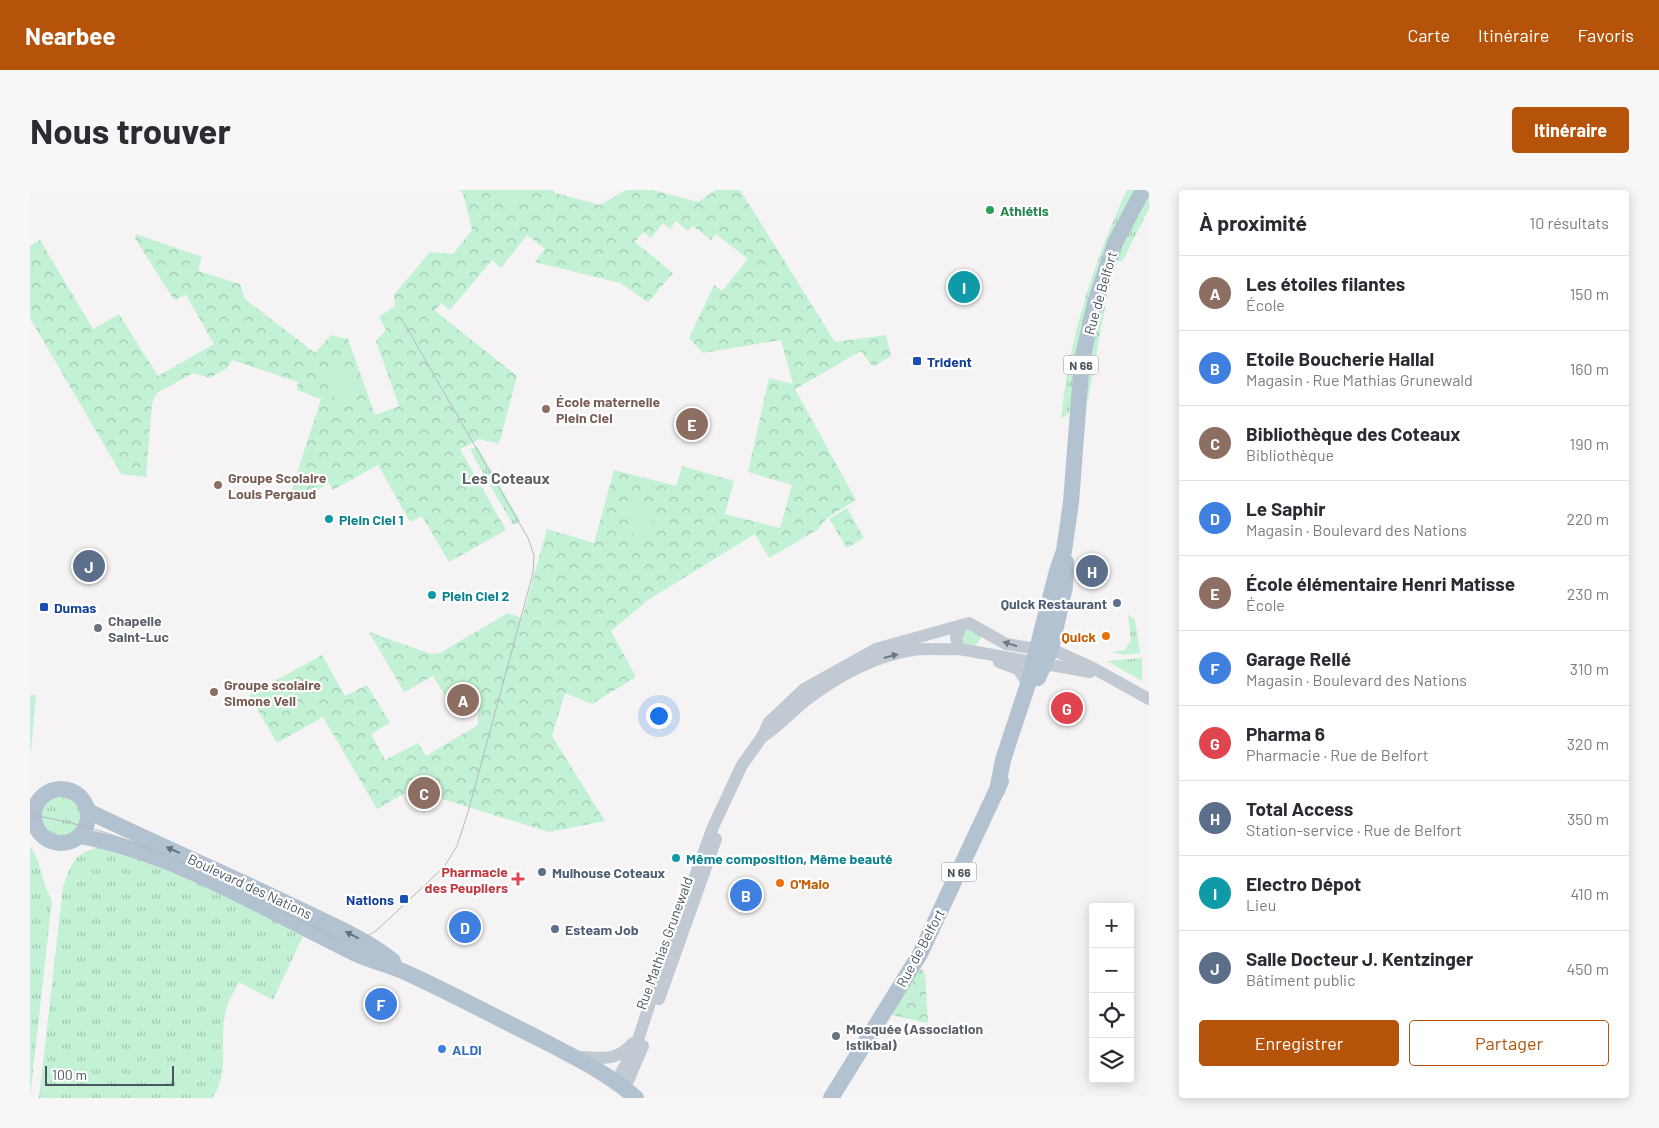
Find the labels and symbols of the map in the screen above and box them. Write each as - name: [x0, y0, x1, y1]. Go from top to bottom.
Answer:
- place label: Athlétis: [1000, 202, 1049, 219]
- marker: Athlétis: [984, 204, 996, 216]
- street label: Rue de Belfort: [1080, 249, 1120, 337]
- pin: I: [948, 268, 980, 306]
- place label: Trident: [927, 353, 972, 370]
- marker: Trident: [911, 355, 923, 367]
- road number: N 66: [1064, 356, 1098, 374]
- place label: École maternelle Plein Ciel: [556, 393, 661, 426]
- marker: École maternelle Plein Ciel: [540, 403, 552, 415]
- pin: E: [676, 405, 708, 443]
- district label: Les Coteaux: [462, 468, 550, 487]
- place label: Groupe Scolaire Louis Pergaud: [228, 469, 327, 502]
- marker: Groupe Scolaire Louis Pergaud: [212, 479, 224, 491]
- place label: Plein Ciel 1: [339, 511, 403, 528]
- marker: Plein Ciel 1: [323, 513, 335, 525]
- pin: J: [73, 547, 105, 585]
- pin: H: [1076, 552, 1108, 590]
- place label: Plein Ciel 2: [442, 587, 509, 604]
- marker: Plein Ciel 2: [426, 589, 438, 601]
- place label: Quick Restaurant: [1001, 595, 1107, 612]
- marker: Quick Restaurant: [1111, 597, 1123, 609]
- place label: Dumas: [54, 599, 96, 616]
- marker: Dumas: [38, 601, 50, 613]
- place label: Chapelle Saint-Luc: [108, 612, 169, 645]
- marker: Chapelle Saint-Luc: [92, 622, 104, 634]
- place label: Quick: [1062, 628, 1097, 645]
- marker: Quick: [1100, 630, 1112, 642]
- one-way arrow: [1003, 640, 1018, 648]
- one-way arrow: [884, 652, 899, 660]
- place label: Groupe scolaire Simone Veil: [224, 676, 321, 709]
- pin: A: [447, 681, 479, 719]
- marker: Groupe scolaire Simone Veil: [208, 686, 220, 698]
- pin: G: [1051, 689, 1083, 727]
- your location: [646, 703, 672, 729]
- pin: C: [408, 774, 440, 812]
- one-way arrow: [166, 846, 180, 854]
- street label: Boulevard des Nations: [185, 850, 315, 922]
- place label: Même composition, Même beauté: [686, 850, 893, 867]
- marker: Même composition, Même beauté: [670, 852, 682, 864]
- road number: N 66: [942, 862, 976, 882]
- place label: Pharmacie des Peupliers: [425, 863, 508, 896]
- place label: Mulhouse Coteaux: [552, 864, 666, 881]
- marker: Mulhouse Coteaux: [536, 866, 548, 878]
- marker: Pharmacie des Peupliers: [512, 873, 524, 885]
- street label: Rue Mathias Grunewald: [632, 874, 696, 1012]
- place label: O'Malo: [790, 875, 830, 892]
- pin: B: [730, 876, 762, 914]
- marker: O'Malo: [774, 877, 786, 889]
- place label: Nations: [346, 891, 394, 908]
- marker: Nations: [398, 893, 410, 905]
- street label: Rue de Belfort: [892, 906, 948, 990]
- pin: D: [449, 908, 481, 946]
- place label: Esteam Job: [565, 921, 639, 938]
- marker: Esteam Job: [549, 923, 561, 935]
- one-way arrow: [345, 931, 359, 939]
- pin: F: [365, 985, 397, 1023]
- place label: Mosquée (Association Istikbal): [846, 1020, 983, 1053]
- marker: Mosquée (Association Istikbal): [830, 1030, 842, 1042]
- place label: ALDI: [452, 1041, 482, 1058]
- marker: ALDI: [436, 1043, 448, 1055]
- scale bar: [45, 1063, 174, 1086]

